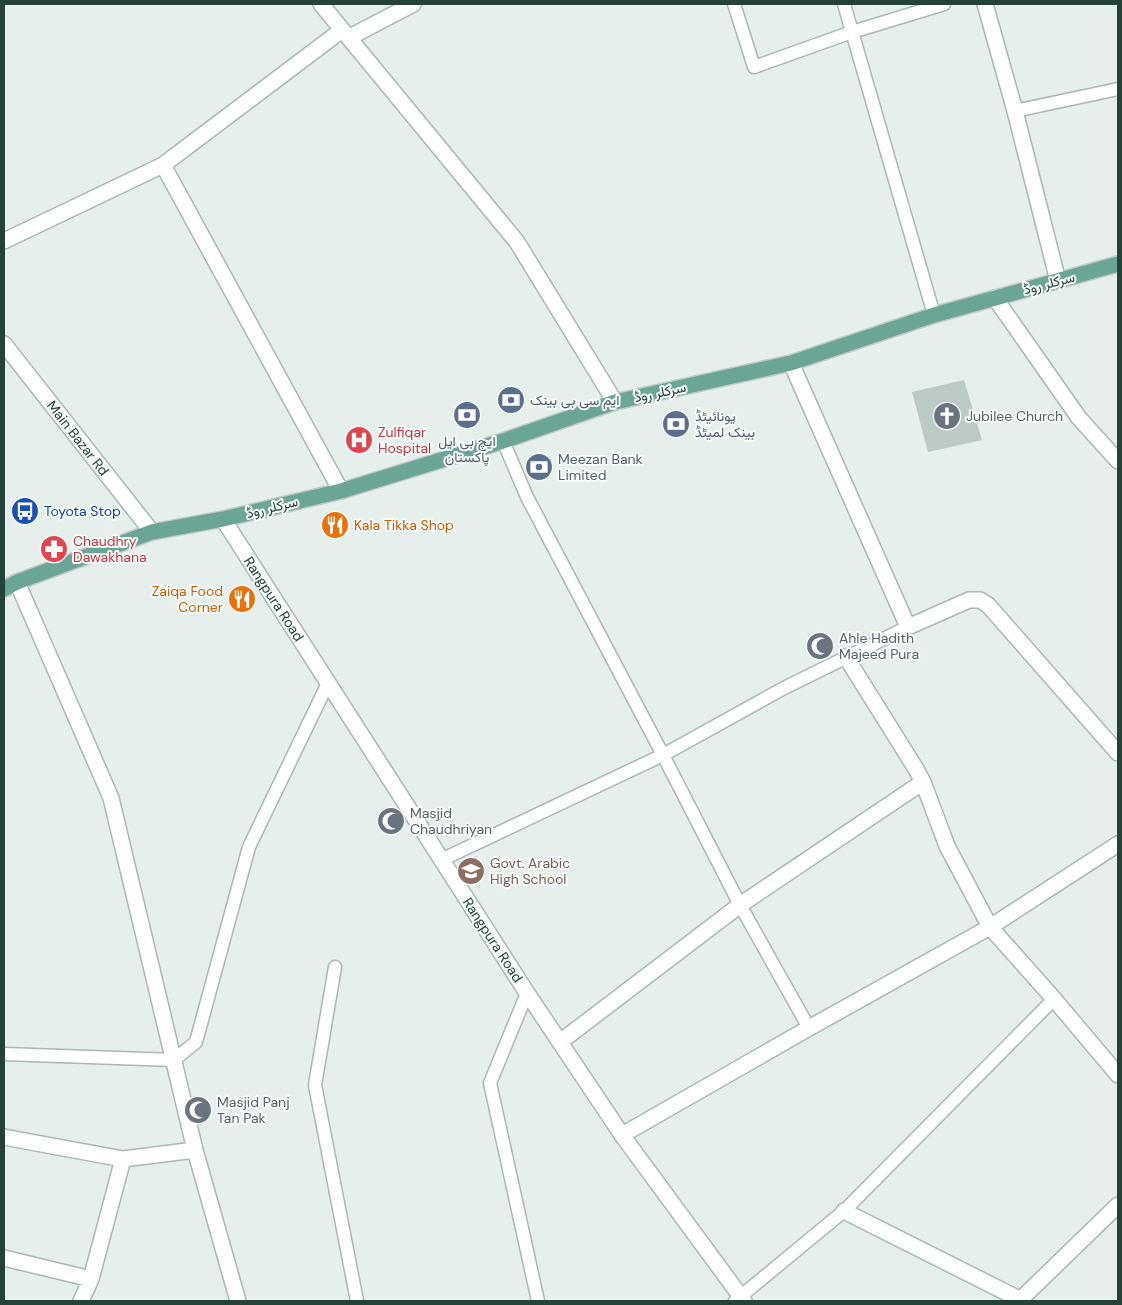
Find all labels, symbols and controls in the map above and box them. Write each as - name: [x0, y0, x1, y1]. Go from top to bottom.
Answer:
- street label: سرکلر روڈ: [1021, 268, 1077, 298]
- street label: سرکلر روڈ: [632, 378, 688, 406]
- bank icon: ایم سی بی بینک: [496, 385, 526, 415]
- place label: ایم سی بی بینک: [530, 391, 619, 409]
- street label: Main Bazar Rd: [43, 397, 113, 479]
- bank icon: ایچ بی ایل پاکستان: [452, 400, 482, 430]
- church icon: Jubilee Church: [932, 401, 962, 431]
- place label: یونائیٹڈ بینک لمیٹڈ: [695, 407, 755, 441]
- place label: Jubilee Church: [966, 407, 1063, 425]
- bank icon: یونائیٹڈ بینک لمیٹڈ: [661, 409, 691, 439]
- place label: Zulfiqar Hospital: [378, 423, 431, 457]
- hospital icon: Zulfiqar Hospital: [344, 425, 374, 455]
- place label: ایچ بی ایل پاکستان: [438, 432, 496, 467]
- place label: Meezan Bank Limited: [558, 450, 643, 484]
- bank icon: Meezan Bank Limited: [524, 452, 554, 482]
- street label: سرکلر روڈ: [244, 492, 300, 522]
- bus stop icon: Toyota Stop: [10, 496, 40, 526]
- place label: Toyota Stop: [44, 502, 121, 520]
- restaurant icon: Kala Tikka Shop: [320, 510, 350, 540]
- place label: Kala Tikka Shop: [354, 516, 454, 534]
- place label: Chaudhry Dawakhana: [73, 532, 147, 566]
- pharmacy icon: Chaudhry Dawakhana: [39, 534, 69, 564]
- street label: Rangpura Road: [240, 553, 308, 645]
- place label: Zaiqa Food Corner: [152, 582, 223, 616]
- restaurant icon: Zaiqa Food Corner: [227, 584, 257, 614]
- place label: Ahle Hadith Majeed Pura: [839, 629, 919, 663]
- mosque icon: Ahle Hadith Majeed Pura: [805, 631, 835, 661]
- place label: Masjid Chaudhriyan: [410, 804, 492, 838]
- mosque icon: Masjid Chaudhriyan: [376, 806, 406, 836]
- place label: Govt. Arabic High School: [490, 854, 570, 888]
- school or university icon: Govt. Arabic High School: [456, 856, 486, 886]
- street label: Rangpura Road: [459, 894, 527, 986]
- place label: Masjid Panj Tan Pak: [217, 1093, 290, 1127]
- mosque icon: Masjid Panj Tan Pak: [183, 1095, 213, 1125]

